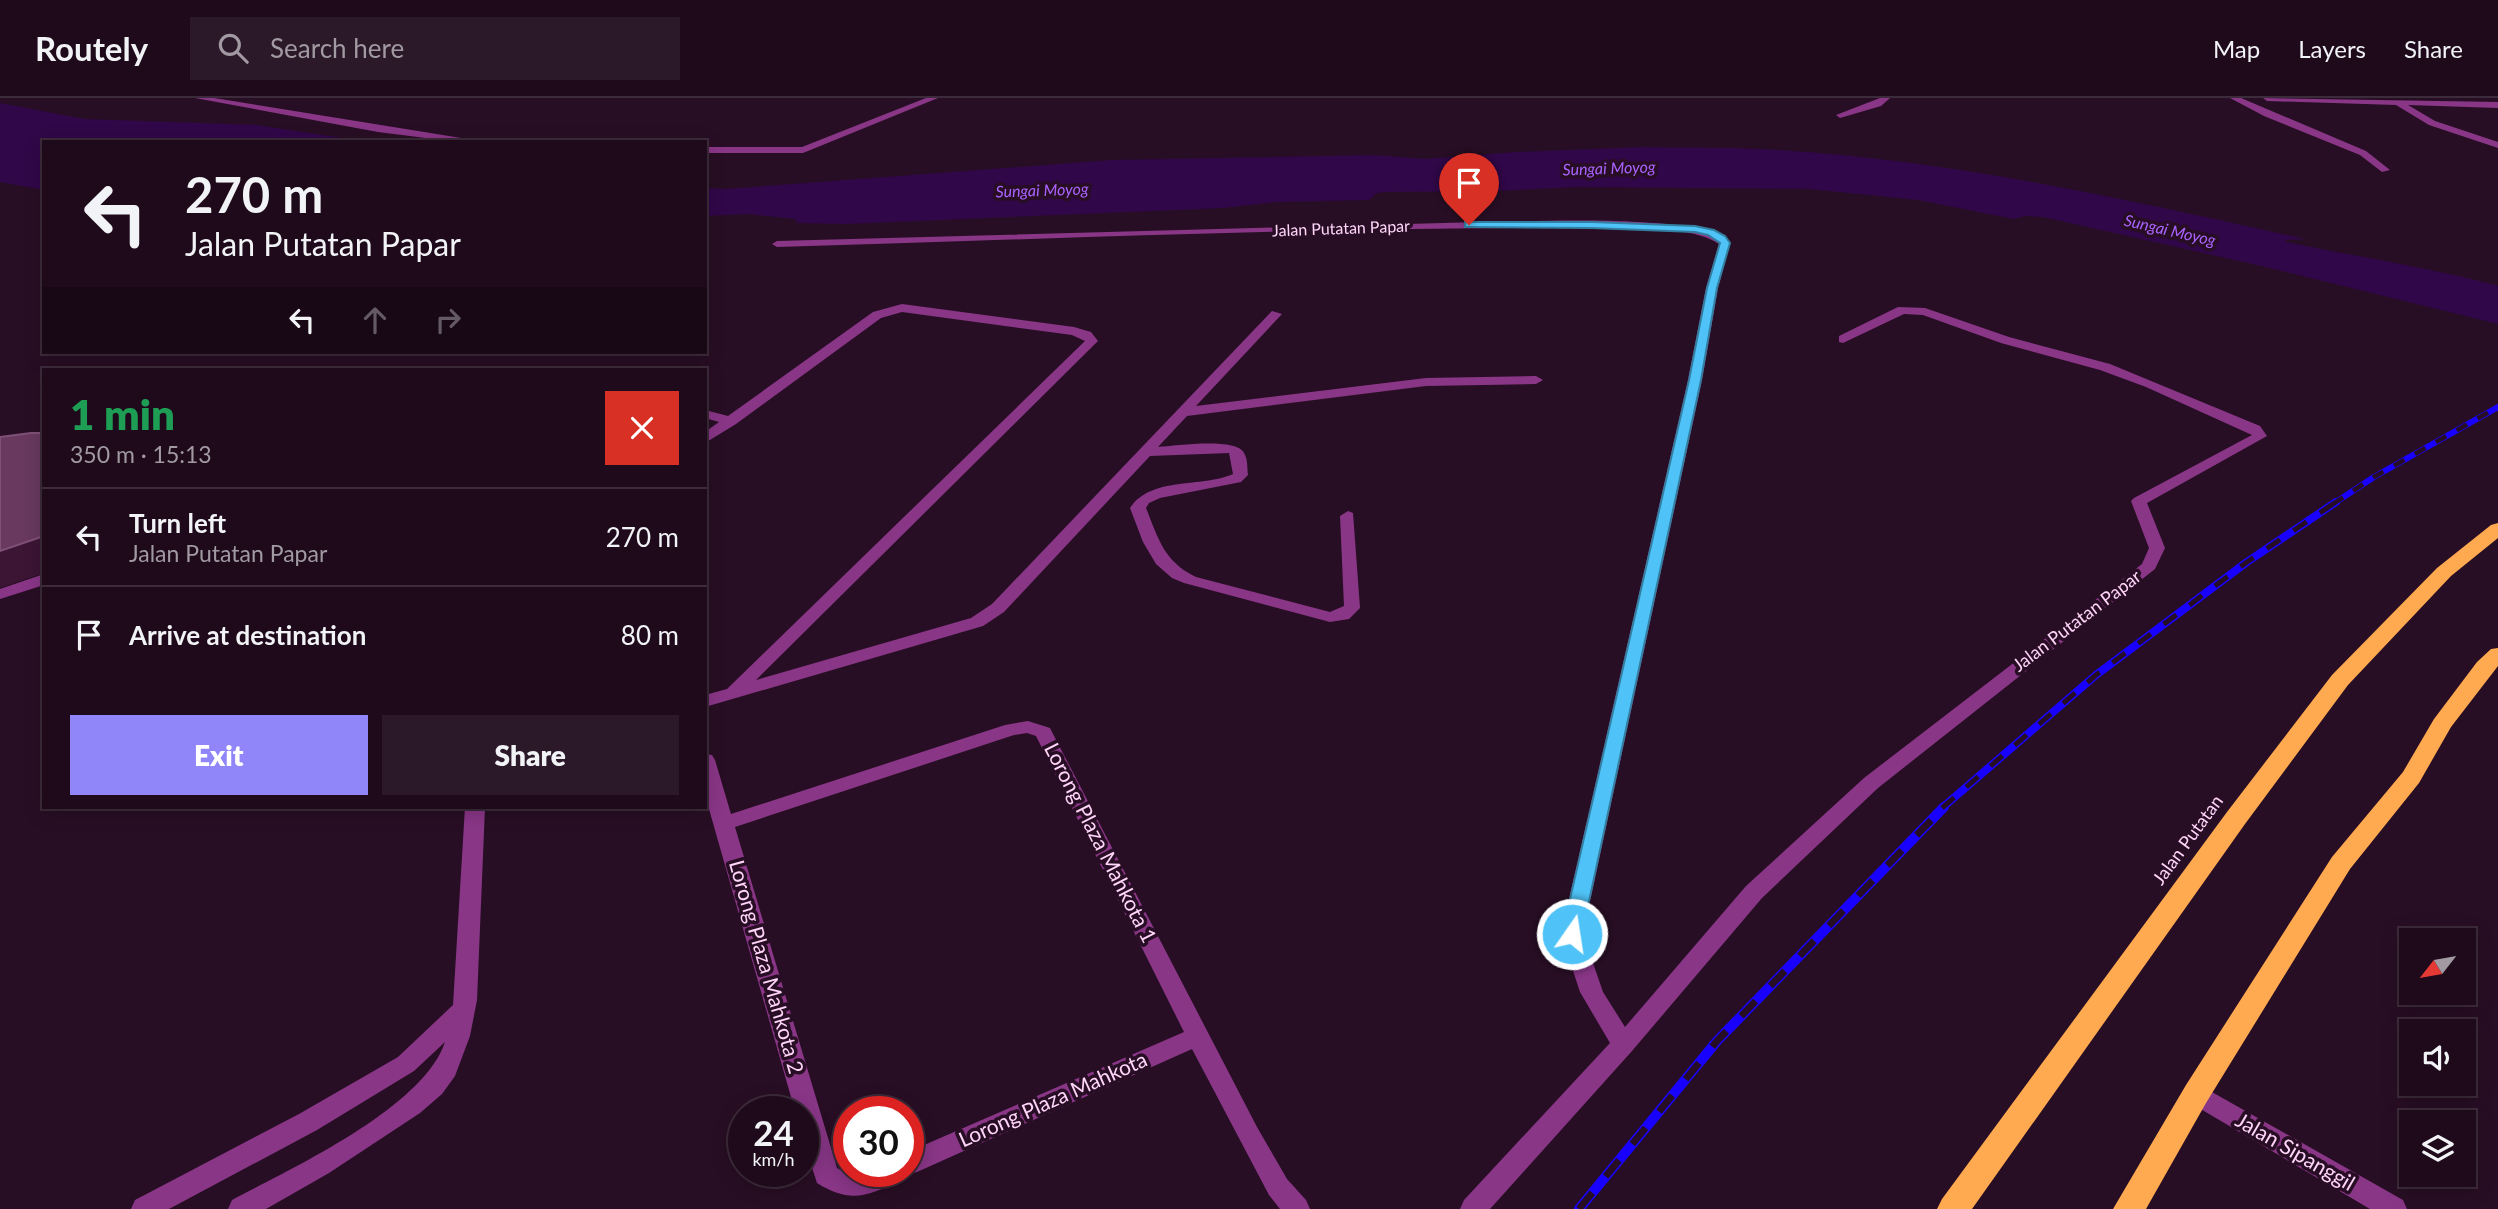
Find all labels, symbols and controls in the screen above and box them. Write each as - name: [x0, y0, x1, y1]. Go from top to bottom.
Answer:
- search box: [190, 17, 680, 80]
- text: Routely: [35, 28, 148, 68]
- icon: search: [214, 29, 252, 67]
- text: Search here: [270, 32, 404, 64]
- text: Map: [2213, 34, 2260, 63]
- text: Layers: [2298, 34, 2366, 63]
- text: Share: [2404, 34, 2463, 63]
- pin: [1439, 153, 1499, 225]
- water label: Sungai Moyog: [1562, 156, 1656, 179]
- icon: arrive: [1450, 164, 1488, 202]
- text: 270 m: [185, 165, 323, 223]
- icon: left: [70, 168, 161, 259]
- water label: Sungai Moyog: [995, 178, 1089, 201]
- water label: Sungai Moyog: [2123, 210, 2218, 249]
- street label: Jalan Putatan Papar: [1272, 216, 1410, 239]
- text: Jalan Putatan Papar: [185, 224, 461, 263]
- icon: left: [283, 301, 321, 339]
- icon: ahead: [356, 301, 394, 339]
- icon: right: [429, 301, 467, 339]
- text: 1 min: [70, 389, 175, 439]
- button: close: [605, 391, 679, 465]
- text: 350 m · 15:13: [70, 440, 212, 468]
- text: Turn left: [129, 507, 226, 539]
- icon: left: [70, 518, 108, 556]
- text: 270 m: [606, 521, 679, 553]
- text: Jalan Putatan Papar: [129, 539, 327, 567]
- street label: Jalan Putatan Papar: [2008, 564, 2145, 676]
- icon: arrive: [70, 616, 108, 654]
- text: Arrive at destination: [129, 619, 366, 651]
- text: 80 m: [621, 619, 679, 651]
- button: Exit: [70, 715, 368, 795]
- button: Share: [382, 715, 679, 795]
- street label: Lorong Plaza Mahkota 1: [1040, 738, 1163, 946]
- street label: Jalan Putatan: [2147, 790, 2227, 889]
- street label: Lorong Plaza Mahkota 2: [725, 857, 810, 1076]
- position arrow: [1535, 897, 1609, 971]
- north arrow: [2399, 928, 2476, 1004]
- map controls: [2399, 928, 2476, 1187]
- button: sound: [2399, 1019, 2476, 1096]
- street label: Lorong Plaza Mahkota: [954, 1046, 1150, 1151]
- speed limit sign: 30: [833, 1096, 924, 1187]
- street label: Jalan Sipanggil: [2232, 1107, 2360, 1195]
- button: layers: [2399, 1110, 2476, 1187]
- text: 24: [753, 1111, 794, 1153]
- text: km/h: [752, 1148, 795, 1170]

